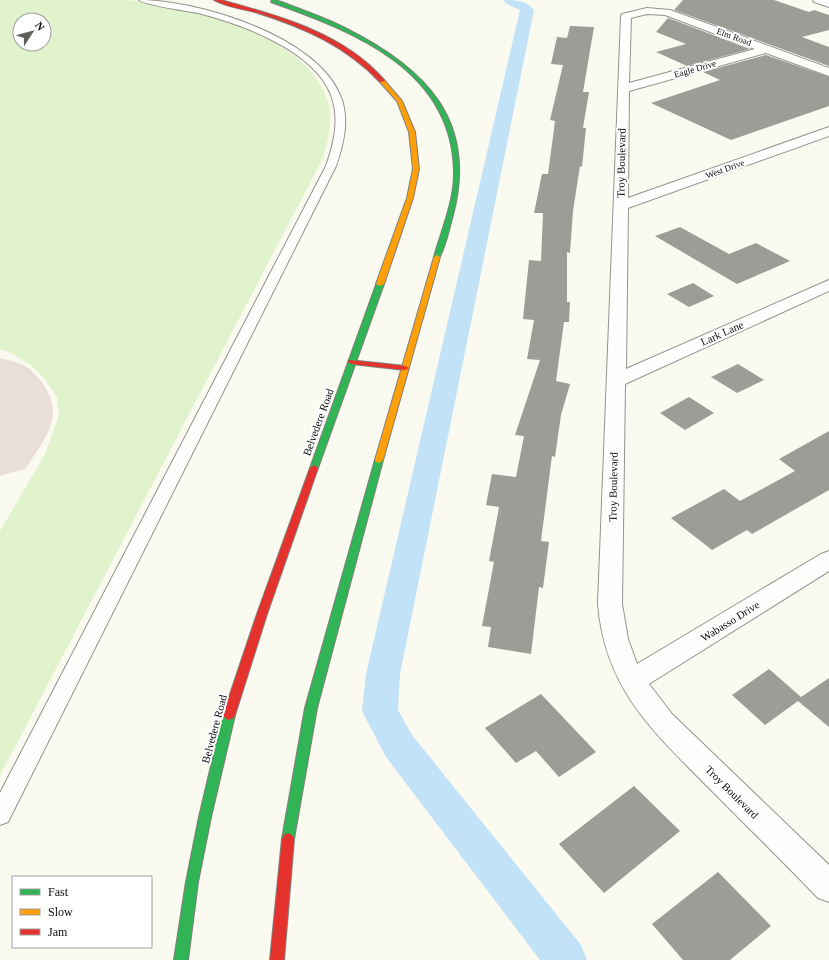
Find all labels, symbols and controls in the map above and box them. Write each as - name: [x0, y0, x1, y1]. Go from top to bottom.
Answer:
- north arrow: [12, 12, 52, 52]
- text: N: [33, 19, 47, 33]
- street label: Elm Road: [715, 26, 753, 48]
- street label: Eagle Drive: [673, 58, 717, 80]
- street label: Troy Boulevard: [614, 128, 628, 198]
- street label: West Drive: [704, 157, 746, 181]
- street label: Lark Lane: [699, 318, 745, 348]
- street label: Belvedere Road: [300, 386, 336, 457]
- street label: Troy Boulevard: [606, 452, 620, 522]
- street label: Wabasso Drive: [699, 598, 762, 644]
- street label: Belvedere Road: [199, 693, 229, 765]
- street label: Troy Boulevard: [703, 763, 761, 821]
- legend: [12, 876, 152, 948]
- text: Fast: [48, 885, 69, 899]
- text: Slow: [48, 905, 73, 919]
- text: Jam: [48, 925, 68, 939]

